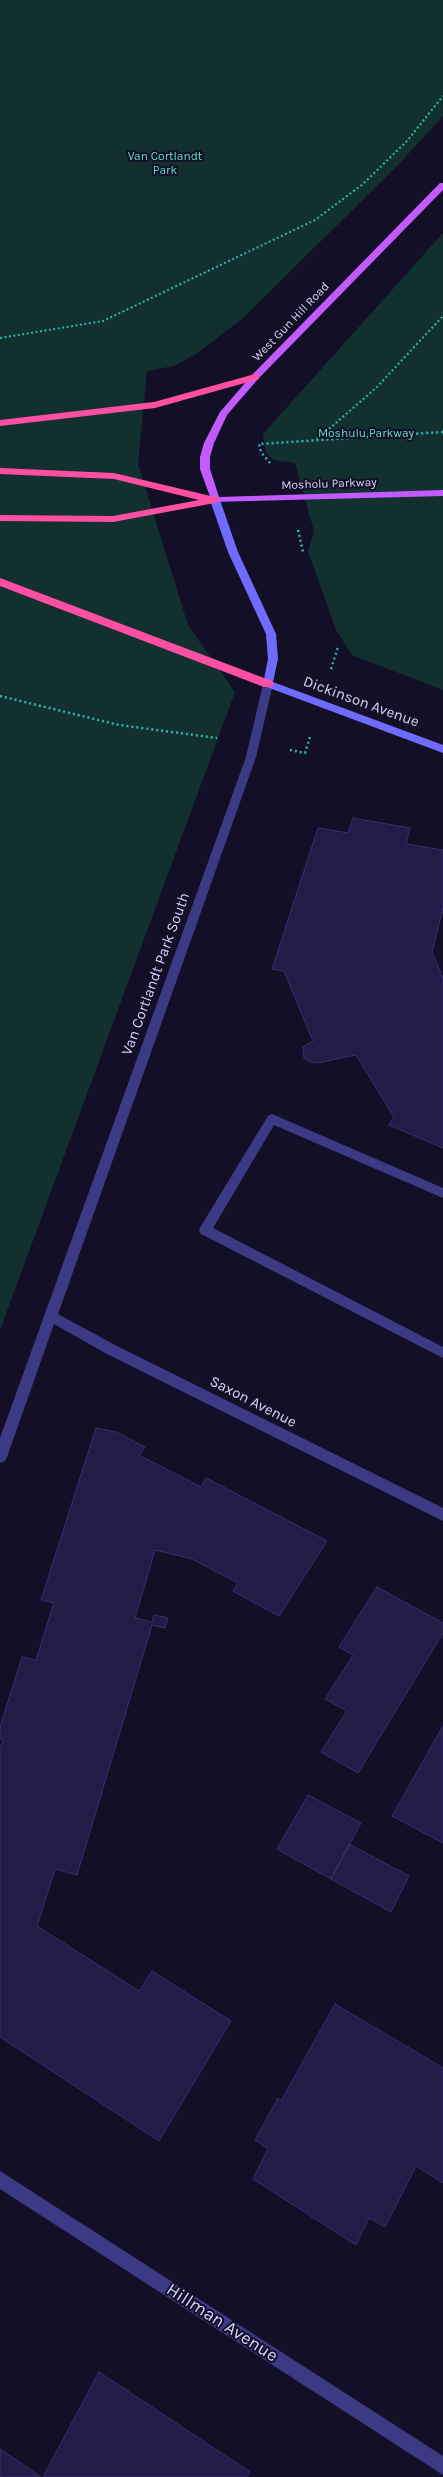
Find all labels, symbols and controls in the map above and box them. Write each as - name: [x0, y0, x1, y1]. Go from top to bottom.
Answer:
- park label: Van Cortlandt Park: [128, 150, 202, 178]
- street label: West Gun Hill Road: [250, 280, 332, 364]
- park label: Moshulu Parkway: [318, 427, 414, 441]
- street label: Mosholu Parkway: [281, 475, 377, 493]
- street label: Dickinson Avenue: [301, 673, 421, 731]
- street label: Van Cortlandt Park South: [118, 890, 194, 1058]
- street label: Saxon Avenue: [207, 1372, 299, 1432]
- street label: Hillman Avenue: [162, 2279, 282, 2367]

